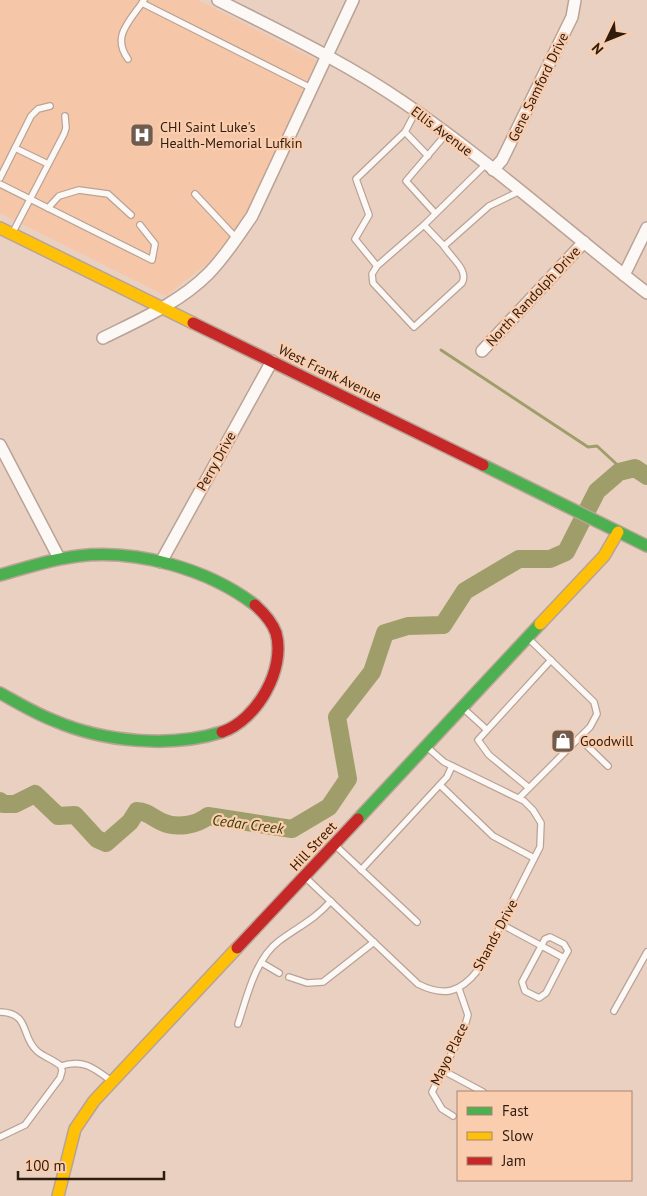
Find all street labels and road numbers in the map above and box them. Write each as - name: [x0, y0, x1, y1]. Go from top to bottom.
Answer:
- street label: Gene Samford Drive: [504, 30, 572, 144]
- street label: Ellis Avenue: [408, 102, 476, 160]
- street label: North Randolph Drive: [482, 242, 584, 350]
- street label: West Frank Avenue: [276, 340, 384, 406]
- street label: Perry Drive: [192, 428, 240, 494]
- street label: Hill Street: [286, 817, 340, 874]
- street label: Shands Drive: [469, 896, 521, 974]
- street label: Mayo Place: [426, 1020, 472, 1088]

